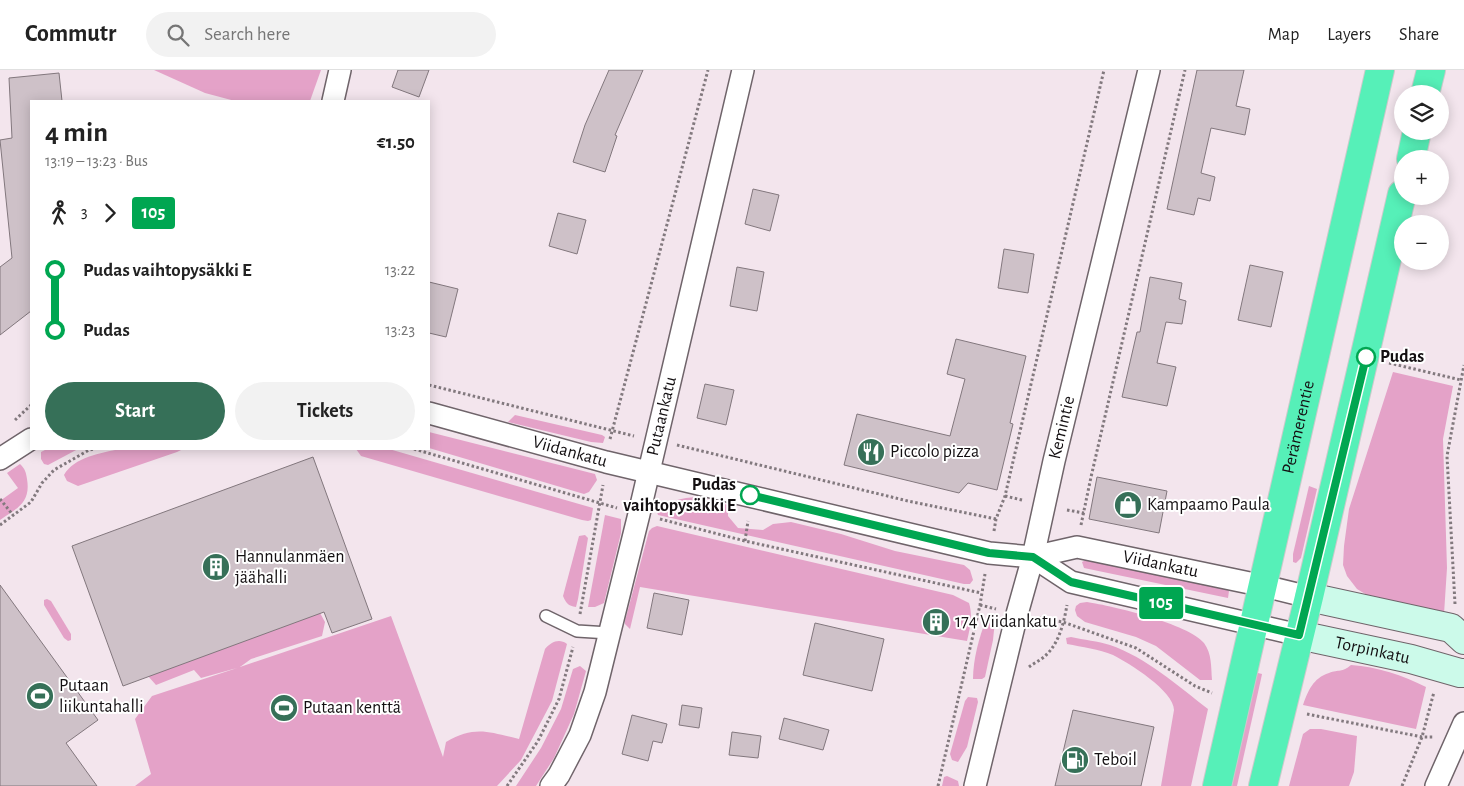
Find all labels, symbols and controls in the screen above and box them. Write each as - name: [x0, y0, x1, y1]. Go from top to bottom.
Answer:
- search box: [146, 12, 496, 57]
- icon: search: [164, 21, 192, 49]
- text: Commutr: [25, 22, 116, 46]
- text: Search here: [204, 25, 290, 44]
- text: Map: [1268, 26, 1299, 44]
- text: Layers: [1327, 26, 1371, 44]
- text: Share: [1399, 26, 1439, 44]
- map controls: [1394, 85, 1449, 270]
- button: layers: [1394, 85, 1449, 140]
- text: 4 min: [45, 119, 108, 147]
- text: €1.50: [377, 133, 415, 152]
- button: +: [1394, 150, 1449, 205]
- text: 13:19 – 13:23 · Bus: [45, 153, 148, 169]
- icon: walk: [45, 199, 73, 227]
- icon: forward: [96, 199, 124, 227]
- text: 3: [81, 204, 88, 220]
- text: 105: [142, 204, 165, 222]
- button: −: [1394, 215, 1449, 270]
- text: Pudas vaihtopysäkki E: [83, 261, 252, 280]
- text: 13:22: [385, 262, 415, 278]
- text: Pudas: [83, 321, 130, 340]
- text: 13:23: [385, 322, 415, 338]
- marker: Pudas: [1356, 347, 1376, 367]
- place label: Pudas: [1380, 348, 1424, 366]
- street label: Putaankatu: [644, 375, 680, 458]
- street label: Perämerentie: [1279, 379, 1318, 476]
- button: Start: [45, 382, 225, 440]
- button: Tickets: [235, 382, 415, 440]
- street label: Kemintie: [1046, 394, 1078, 461]
- street label: Viidankatu: [530, 433, 609, 471]
- restaurant icon: Piccolo pizza: [856, 437, 886, 467]
- place label: Piccolo pizza: [890, 443, 979, 461]
- place label: Pudas vaihtopysäkki E: [623, 476, 736, 515]
- marker: Pudas vaihtopysäkki E: [740, 485, 760, 505]
- shop icon: Kampaamo Paula: [1113, 490, 1143, 520]
- place label: Kampaamo Paula: [1147, 496, 1270, 514]
- place label: Hannulanmäen jäähalli: [235, 548, 345, 587]
- street label: Viidankatu: [1121, 548, 1200, 581]
- building icon: Hannulanmäen jäähalli: [201, 552, 231, 582]
- line badge: 105: [1132, 587, 1190, 619]
- text: 105: [1149, 594, 1173, 612]
- building icon: 174 Viidankatu: [921, 607, 951, 637]
- place label: 174 Viidankatu: [955, 613, 1057, 631]
- street label: Torpinkatu: [1333, 634, 1411, 667]
- place label: Putaan liikuntahalli: [59, 677, 144, 716]
- sports icon: Putaan liikuntahalli: [25, 681, 55, 711]
- sports icon: Putaan kenttä: [269, 693, 299, 723]
- place label: Putaan kenttä: [303, 699, 401, 717]
- fuel station icon: Teboil: [1060, 745, 1090, 775]
- place label: Teboil: [1094, 751, 1137, 769]

